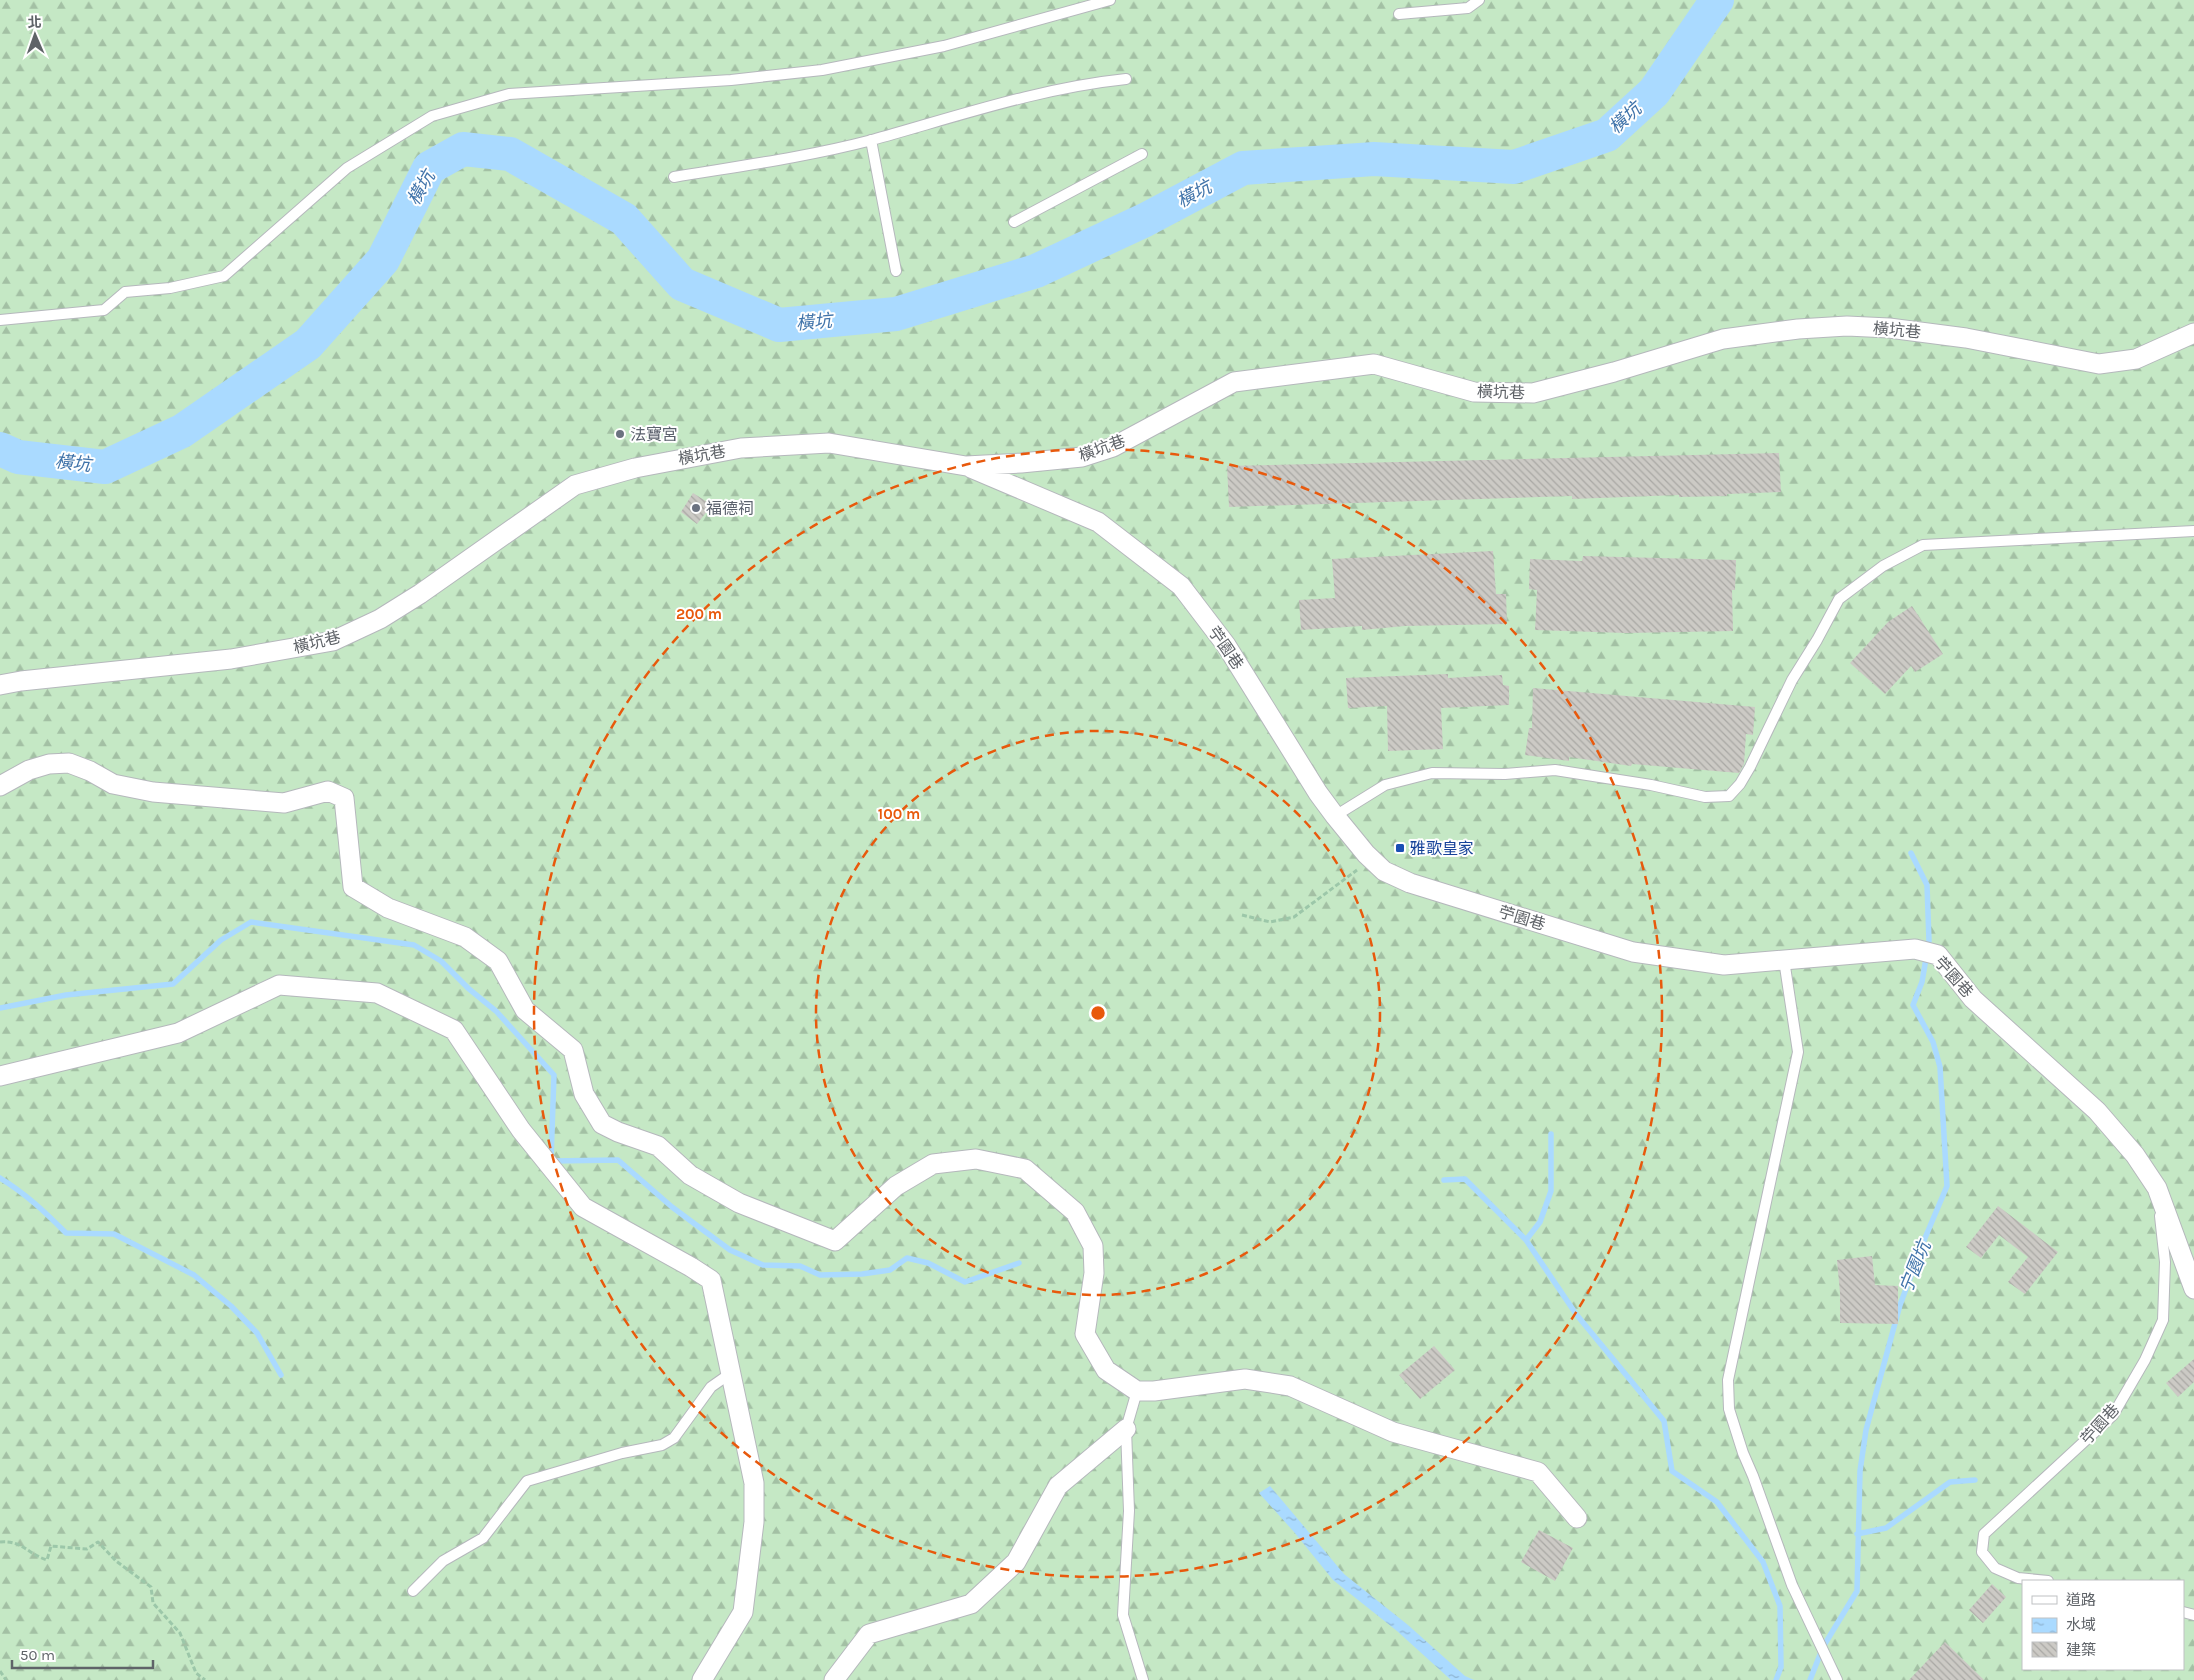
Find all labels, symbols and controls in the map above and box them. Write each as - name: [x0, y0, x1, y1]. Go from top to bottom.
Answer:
- north arrow: [10, 10, 60, 60]
- text: 北: [27, 14, 42, 31]
- water label: 橫坑: [1604, 96, 1648, 138]
- water label: 橫坑: [402, 164, 441, 209]
- water label: 橫坑: [1173, 174, 1218, 212]
- water label: 橫坑: [795, 309, 836, 335]
- street label: 橫坑巷: [1872, 318, 1922, 342]
- street label: 橫坑巷: [1477, 382, 1525, 402]
- place label: 法寶宮: [630, 425, 678, 444]
- marker: 法寶宮: [614, 428, 626, 440]
- street label: 橫坑巷: [1076, 431, 1128, 465]
- street label: 橫坑巷: [677, 441, 727, 469]
- water label: 橫坑: [54, 450, 95, 476]
- place label: 福德祠: [706, 499, 754, 518]
- marker: 福德祠: [690, 502, 702, 514]
- text: 200 m: [676, 605, 722, 623]
- street label: 苧園巷: [1204, 623, 1248, 673]
- street label: 橫坑巷: [291, 627, 343, 657]
- text: 100 m: [878, 805, 920, 823]
- place label: 雅歌皇家: [1410, 839, 1474, 858]
- marker: 雅歌皇家: [1394, 842, 1406, 854]
- street label: 苧園巷: [1496, 902, 1548, 934]
- street label: 苧園巷: [1931, 953, 1977, 1001]
- centre of rings: [1089, 1004, 1107, 1022]
- water label: 宁園坑: [1895, 1235, 1936, 1296]
- street label: 苧園巷: [2077, 1400, 2123, 1448]
- legend: [2022, 1580, 2184, 1670]
- text: 道路: [2066, 1591, 2096, 1609]
- text: 水域: [2066, 1616, 2096, 1634]
- scale bar: [12, 1638, 154, 1670]
- text: 建築: [2066, 1641, 2096, 1659]
- text: 50 m: [20, 1646, 55, 1664]

